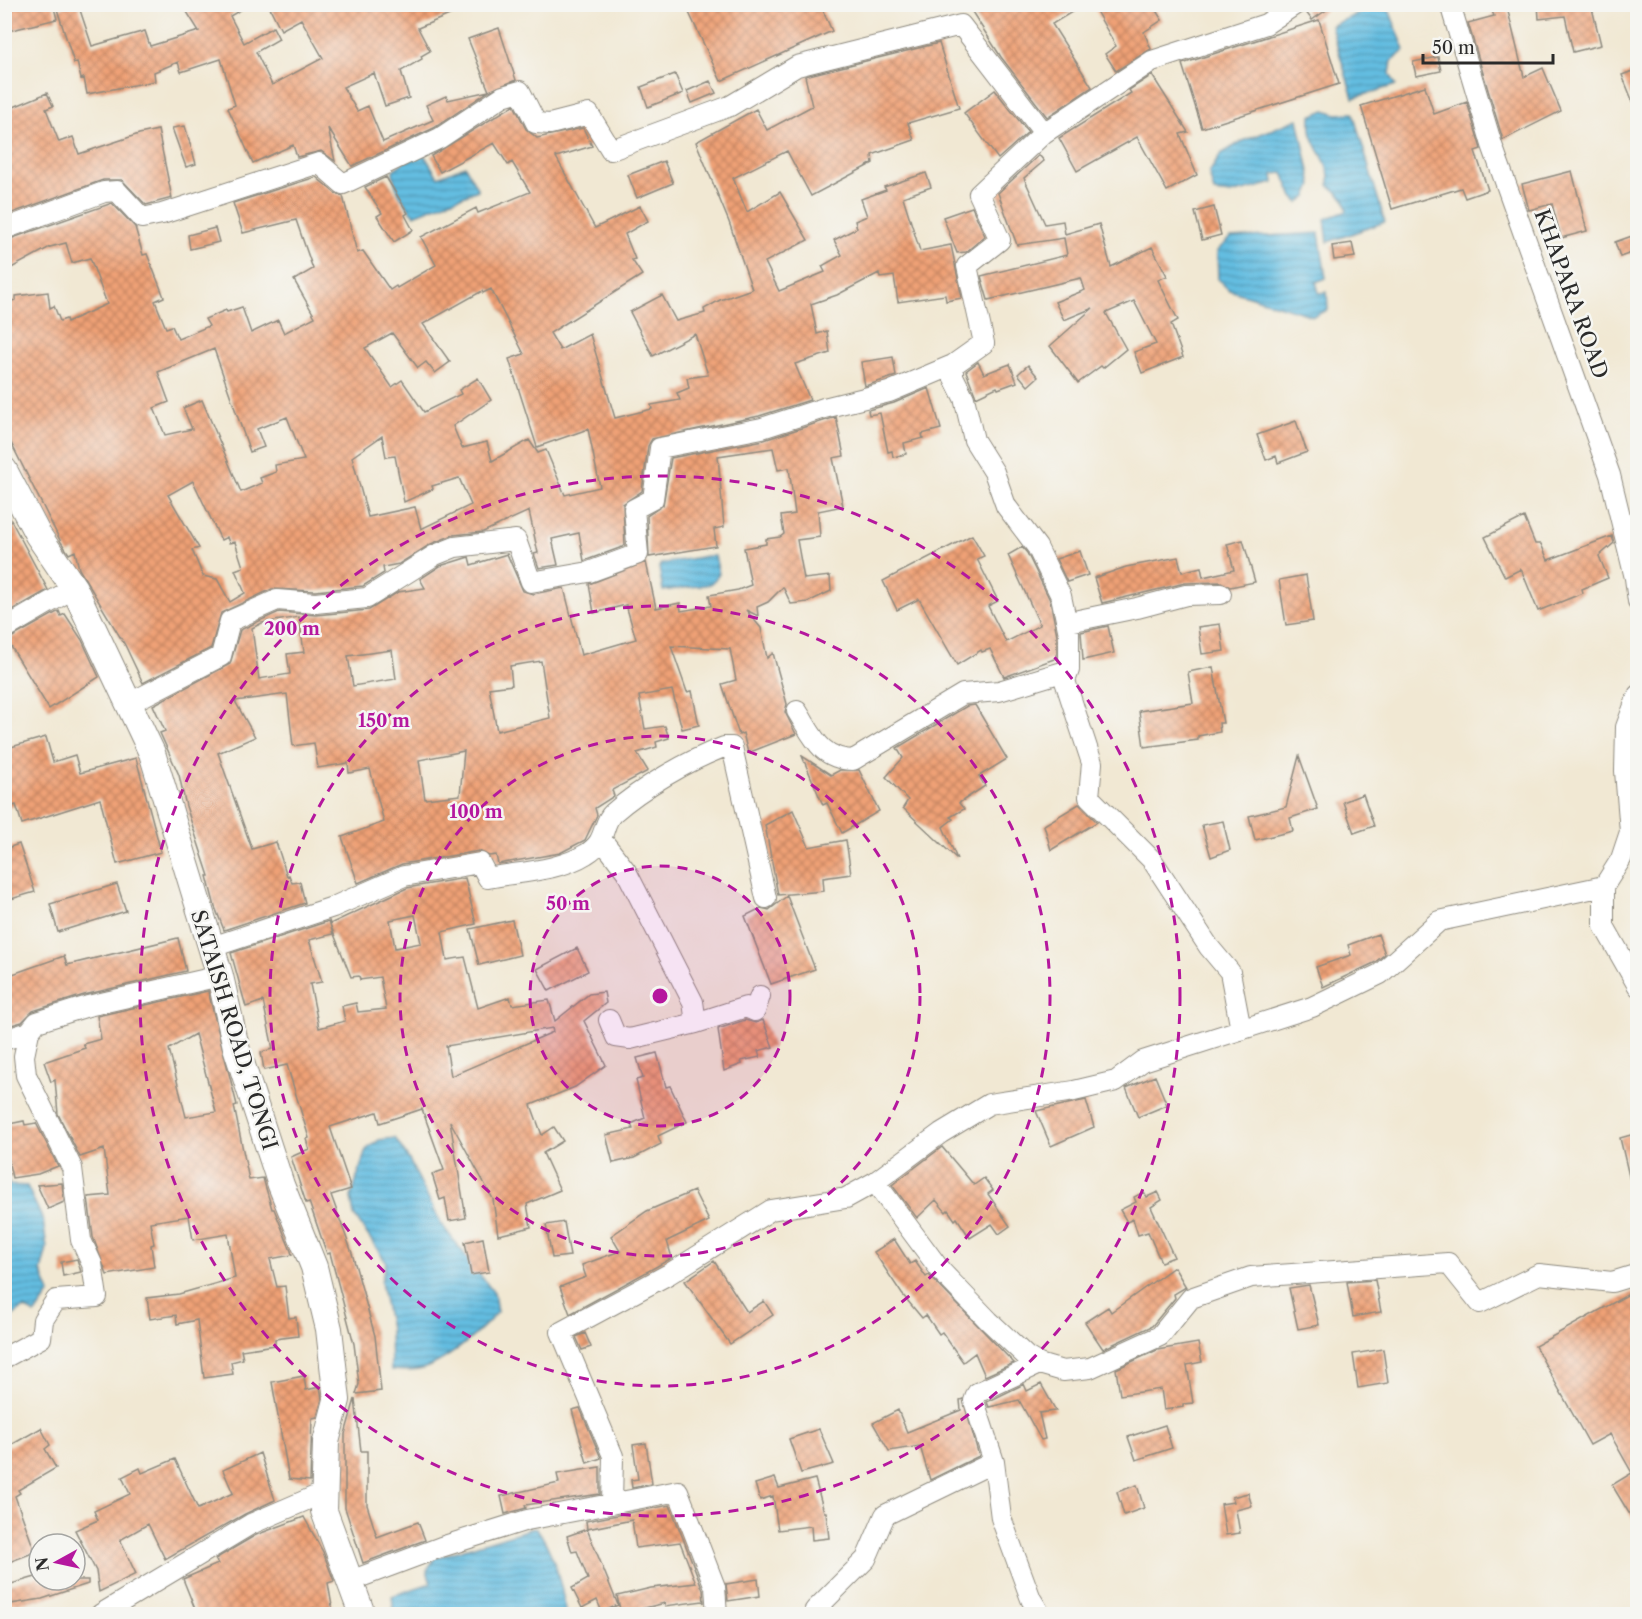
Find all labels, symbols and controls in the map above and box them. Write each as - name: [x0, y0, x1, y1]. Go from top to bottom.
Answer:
- scale bar: [1423, 27, 1554, 65]
- text: 50 m: [1432, 37, 1475, 59]
- street label: KHAPARA ROAD: [1529, 206, 1614, 382]
- text: 200 m: [264, 618, 320, 640]
- text: 150 m: [358, 710, 410, 732]
- text: 100 m: [449, 801, 503, 823]
- text: 50 m: [546, 893, 590, 915]
- street label: SATAISH ROAD, TONGI: [186, 907, 283, 1153]
- centre of rings: [650, 986, 670, 1006]
- north arrow: [27, 1532, 87, 1592]
- text: N: [31, 1556, 53, 1572]

